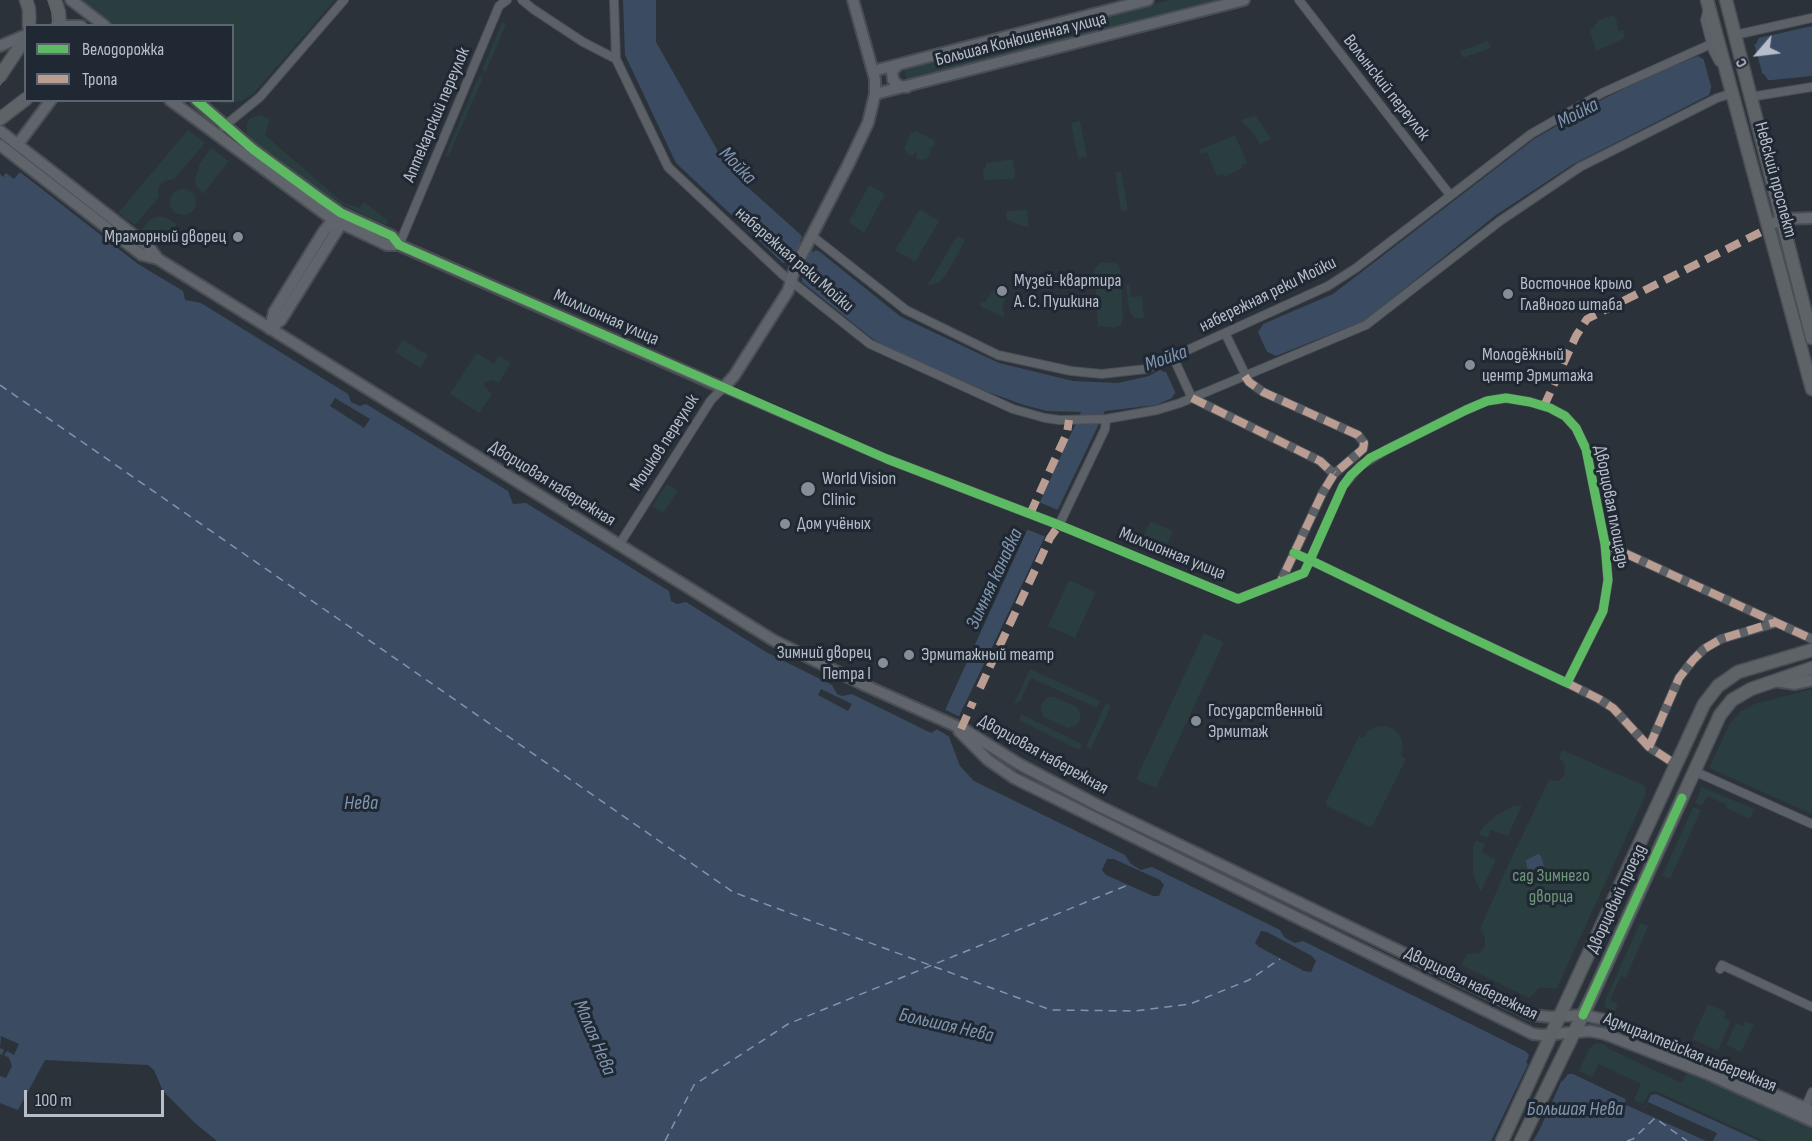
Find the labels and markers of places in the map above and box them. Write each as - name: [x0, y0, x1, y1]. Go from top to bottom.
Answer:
- place label: Мраморный дворец: [104, 226, 226, 248]
- marker: Мраморный дворец: [231, 230, 245, 244]
- place label: Музей-квартира А. С. Пушкина: [1014, 270, 1122, 312]
- place label: Восточное крыло Главного штаба: [1520, 273, 1632, 316]
- marker: Музей-квартира А. С. Пушкина: [995, 284, 1009, 298]
- marker: Восточное крыло Главного штаба: [1501, 287, 1515, 301]
- place label: Молодёжный центр Эрмитажа: [1482, 344, 1593, 386]
- marker: Молодёжный центр Эрмитажа: [1463, 358, 1477, 372]
- place label: World Vision Clinic: [822, 468, 896, 510]
- marker: World Vision Clinic: [799, 480, 817, 498]
- place label: Дом учёных: [797, 513, 871, 535]
- marker: Дом учёных: [778, 517, 792, 531]
- place label: Зимний дворец Петра I: [777, 642, 871, 684]
- place label: Эрмитажный театр: [921, 644, 1054, 666]
- marker: Эрмитажный театр: [902, 648, 916, 662]
- marker: Зимний дворец Петра I: [876, 656, 890, 670]
- place label: Государственный Эрмитаж: [1208, 700, 1323, 742]
- marker: Государственный Эрмитаж: [1189, 714, 1203, 728]

